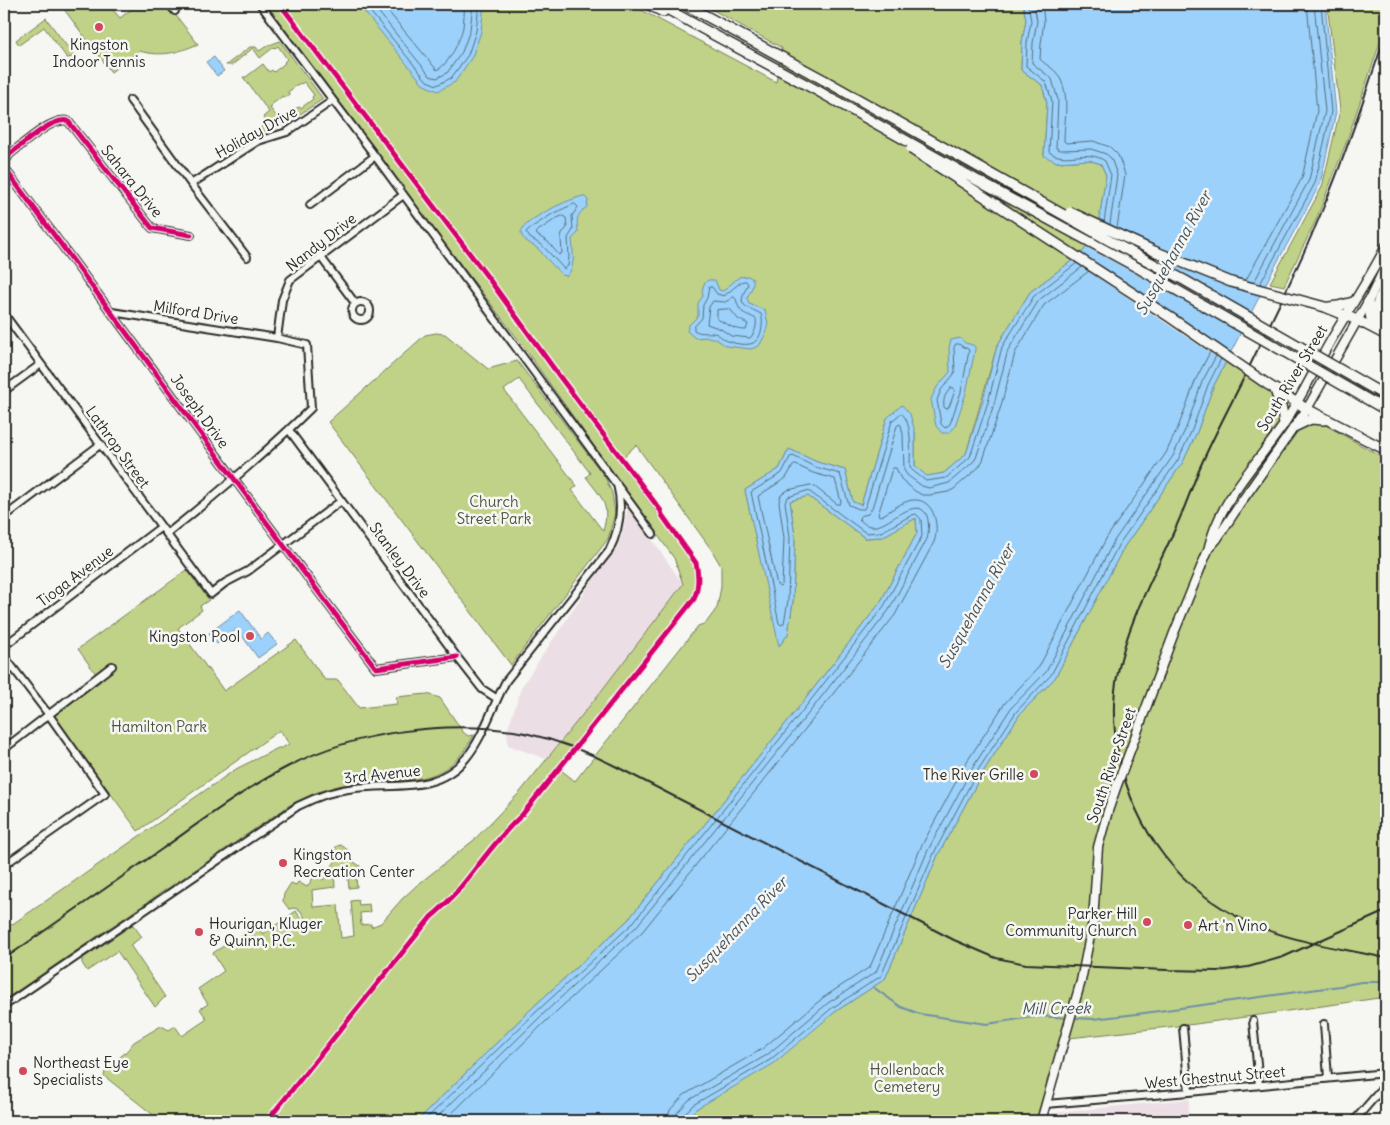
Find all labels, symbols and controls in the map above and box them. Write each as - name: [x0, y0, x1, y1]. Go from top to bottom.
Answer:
- marker: Kingston Indoor Tennis: [93, 21, 105, 33]
- place label: Kingston Indoor Tennis: [53, 35, 146, 71]
- street label: Holiday Drive: [212, 102, 300, 162]
- street label: Sahara Drive: [97, 141, 167, 221]
- water label: Susquehanna River: [1131, 185, 1217, 319]
- street label: Nandy Drive: [282, 209, 360, 275]
- street label: Milford Drive: [152, 296, 240, 328]
- street label: South River Street: [1253, 321, 1331, 435]
- street label: Joseph Drive: [167, 370, 233, 452]
- street label: Lathrop Street: [82, 402, 154, 492]
- park label: Church Street Park: [457, 492, 532, 528]
- street label: Stanley Drive: [366, 519, 434, 601]
- water label: Susquehanna River: [934, 538, 1020, 672]
- street label: Tioga Avenue: [33, 541, 117, 611]
- place label: Kingston Pool: [149, 627, 240, 646]
- marker: Kingston Pool: [244, 630, 256, 642]
- street label: South River Street: [1082, 705, 1140, 825]
- park label: Hamilton Park: [111, 717, 207, 736]
- street label: 3rd Avenue: [343, 761, 421, 787]
- place label: The River Grille: [923, 765, 1024, 784]
- marker: The River Grille: [1028, 768, 1040, 780]
- place label: Kingston Recreation Center: [293, 845, 415, 881]
- marker: Kingston Recreation Center: [277, 857, 289, 869]
- water label: Susquehanna River: [681, 870, 793, 986]
- place label: Parker Hill Community Church: [1005, 904, 1137, 940]
- place label: Hourigan, Kluger & Quinn, P.C.: [209, 914, 323, 950]
- marker: Parker Hill Community Church: [1141, 916, 1153, 928]
- place label: Art 'n Vino: [1198, 916, 1267, 935]
- marker: Art 'n Vino: [1182, 919, 1194, 931]
- marker: Hourigan, Kluger & Quinn, P.C.: [193, 926, 205, 938]
- water label: Mill Creek: [1021, 997, 1093, 1019]
- place label: Northeast Eye Specialists: [33, 1053, 129, 1089]
- park label: Hollenback Cemetery: [870, 1060, 945, 1096]
- street label: West Chestnut Street: [1144, 1061, 1286, 1093]
- marker: Northeast Eye Specialists: [17, 1065, 29, 1077]

